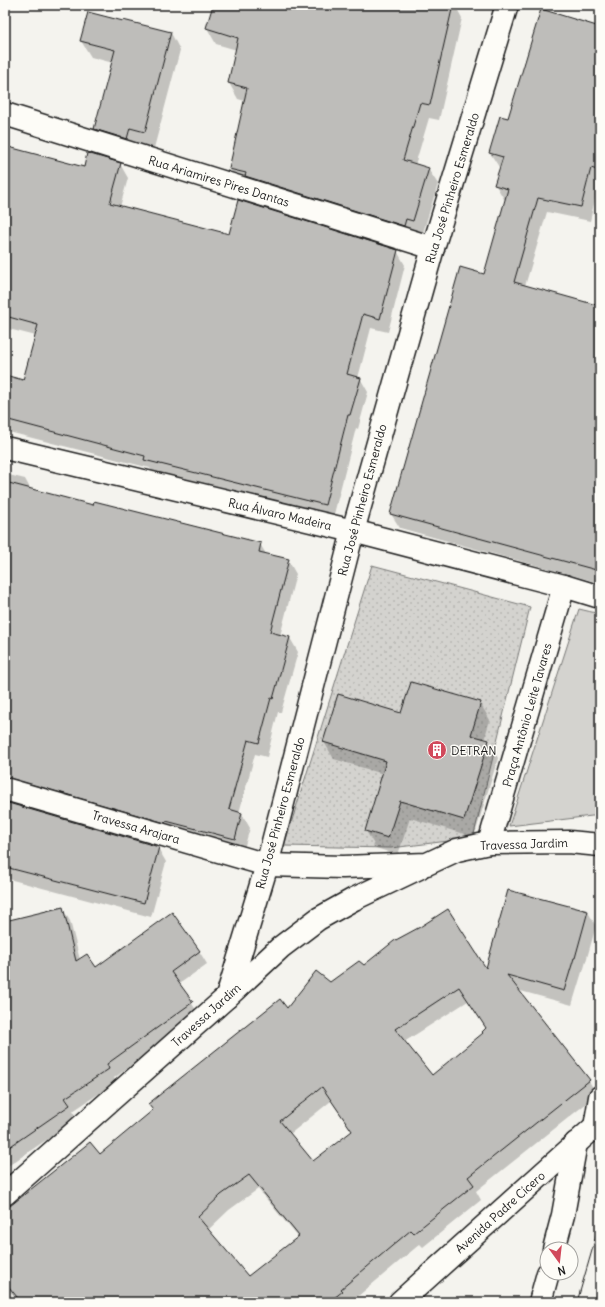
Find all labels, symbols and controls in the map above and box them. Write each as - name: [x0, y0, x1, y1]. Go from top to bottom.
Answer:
- street label: Rua José Pinheiro Esmeraldo: [422, 111, 482, 265]
- street label: Rua Ariamires Pires Dantas: [147, 152, 291, 210]
- street label: Rua José Pinheiro Esmeraldo: [334, 422, 390, 578]
- street label: Rua Álvaro Madeira: [227, 495, 333, 533]
- street label: Praça Antônio Leite Tavares: [499, 641, 555, 789]
- street label: Rua José Pinheiro Esmeraldo: [252, 735, 308, 891]
- building icon: DETRAN: [426, 739, 448, 761]
- place label: DETRAN: [451, 743, 496, 758]
- street label: Travessa Arajara: [90, 807, 182, 847]
- street label: Travessa Jardim: [480, 835, 569, 853]
- street label: Travessa Jardim: [168, 980, 244, 1050]
- street label: Avenida Padre Cícero: [452, 1168, 548, 1256]
- north arrow: [539, 1241, 579, 1281]
- text: N: [556, 1263, 567, 1278]

